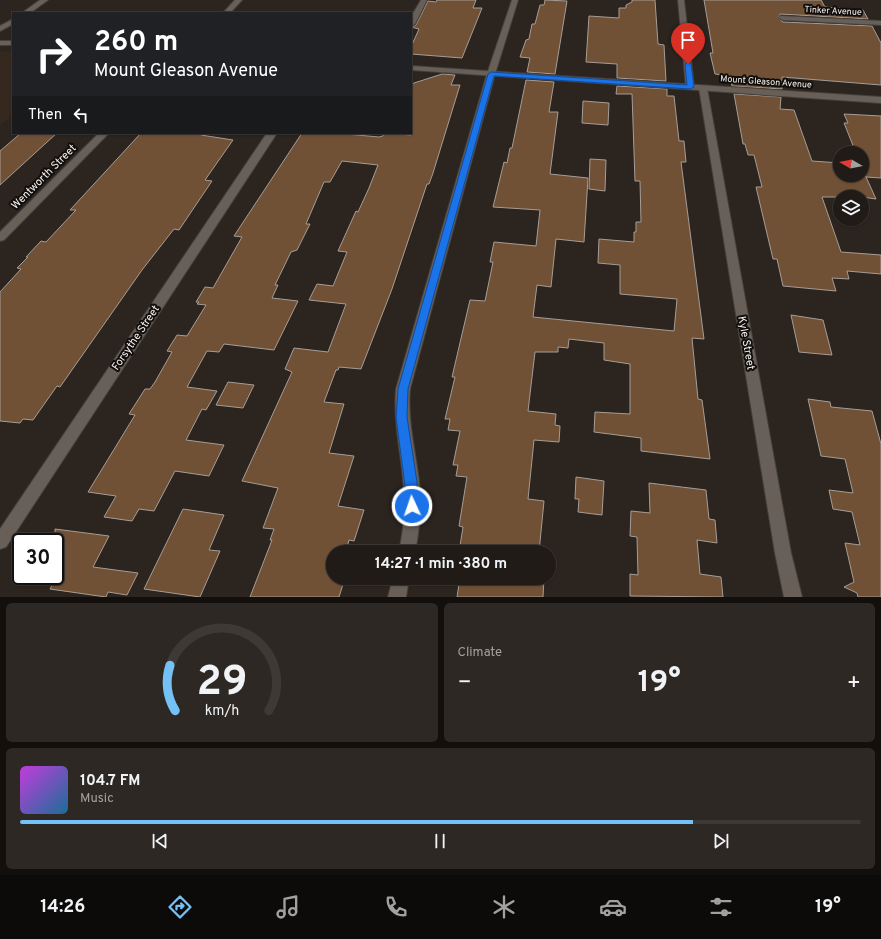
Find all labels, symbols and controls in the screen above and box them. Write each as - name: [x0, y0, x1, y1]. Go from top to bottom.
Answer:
- street label: Tinker Avenue: [804, 4, 862, 18]
- pin: [671, 23, 705, 64]
- text: 260 m: [94, 25, 178, 61]
- icon: right: [28, 28, 80, 80]
- icon: arrive: [677, 29, 699, 51]
- text: Mount Gleason Avenue: [94, 60, 278, 83]
- street label: Mount Gleason Avenue: [720, 73, 812, 91]
- icon: left: [70, 104, 92, 126]
- text: Then: [28, 106, 62, 125]
- street label: Wentworth Street: [9, 142, 79, 212]
- north arrow: [833, 146, 869, 182]
- map controls: [833, 146, 869, 226]
- button: layers: [833, 190, 869, 226]
- street label: Forsythe Street: [109, 303, 163, 373]
- street label: Kyle Street: [734, 315, 758, 371]
- position arrow: [391, 485, 433, 527]
- speed limit sign: 30: [12, 533, 64, 585]
- text: 14:27 · 1 min · 380 m: [375, 555, 507, 574]
- text: Climate: [458, 645, 502, 661]
- text: 29: [196, 656, 247, 709]
- text: 19°: [638, 665, 681, 702]
- text: −: [458, 670, 472, 697]
- text: +: [847, 670, 861, 697]
- text: km/h: [204, 701, 239, 719]
- text: 104.7 FM: [80, 772, 140, 791]
- text: Music: [80, 791, 114, 807]
- icon: previous: [149, 830, 171, 852]
- icon: pause: [429, 830, 451, 852]
- icon: next: [710, 830, 732, 852]
- icon: directions: [166, 893, 194, 921]
- icon: music: [274, 893, 302, 921]
- icon: phone: [382, 893, 410, 921]
- icon: climate: [490, 893, 518, 921]
- icon: car: [599, 893, 627, 921]
- icon: filters: [707, 893, 735, 921]
- text: 14:26: [40, 896, 85, 919]
- text: 19°: [815, 896, 841, 919]

